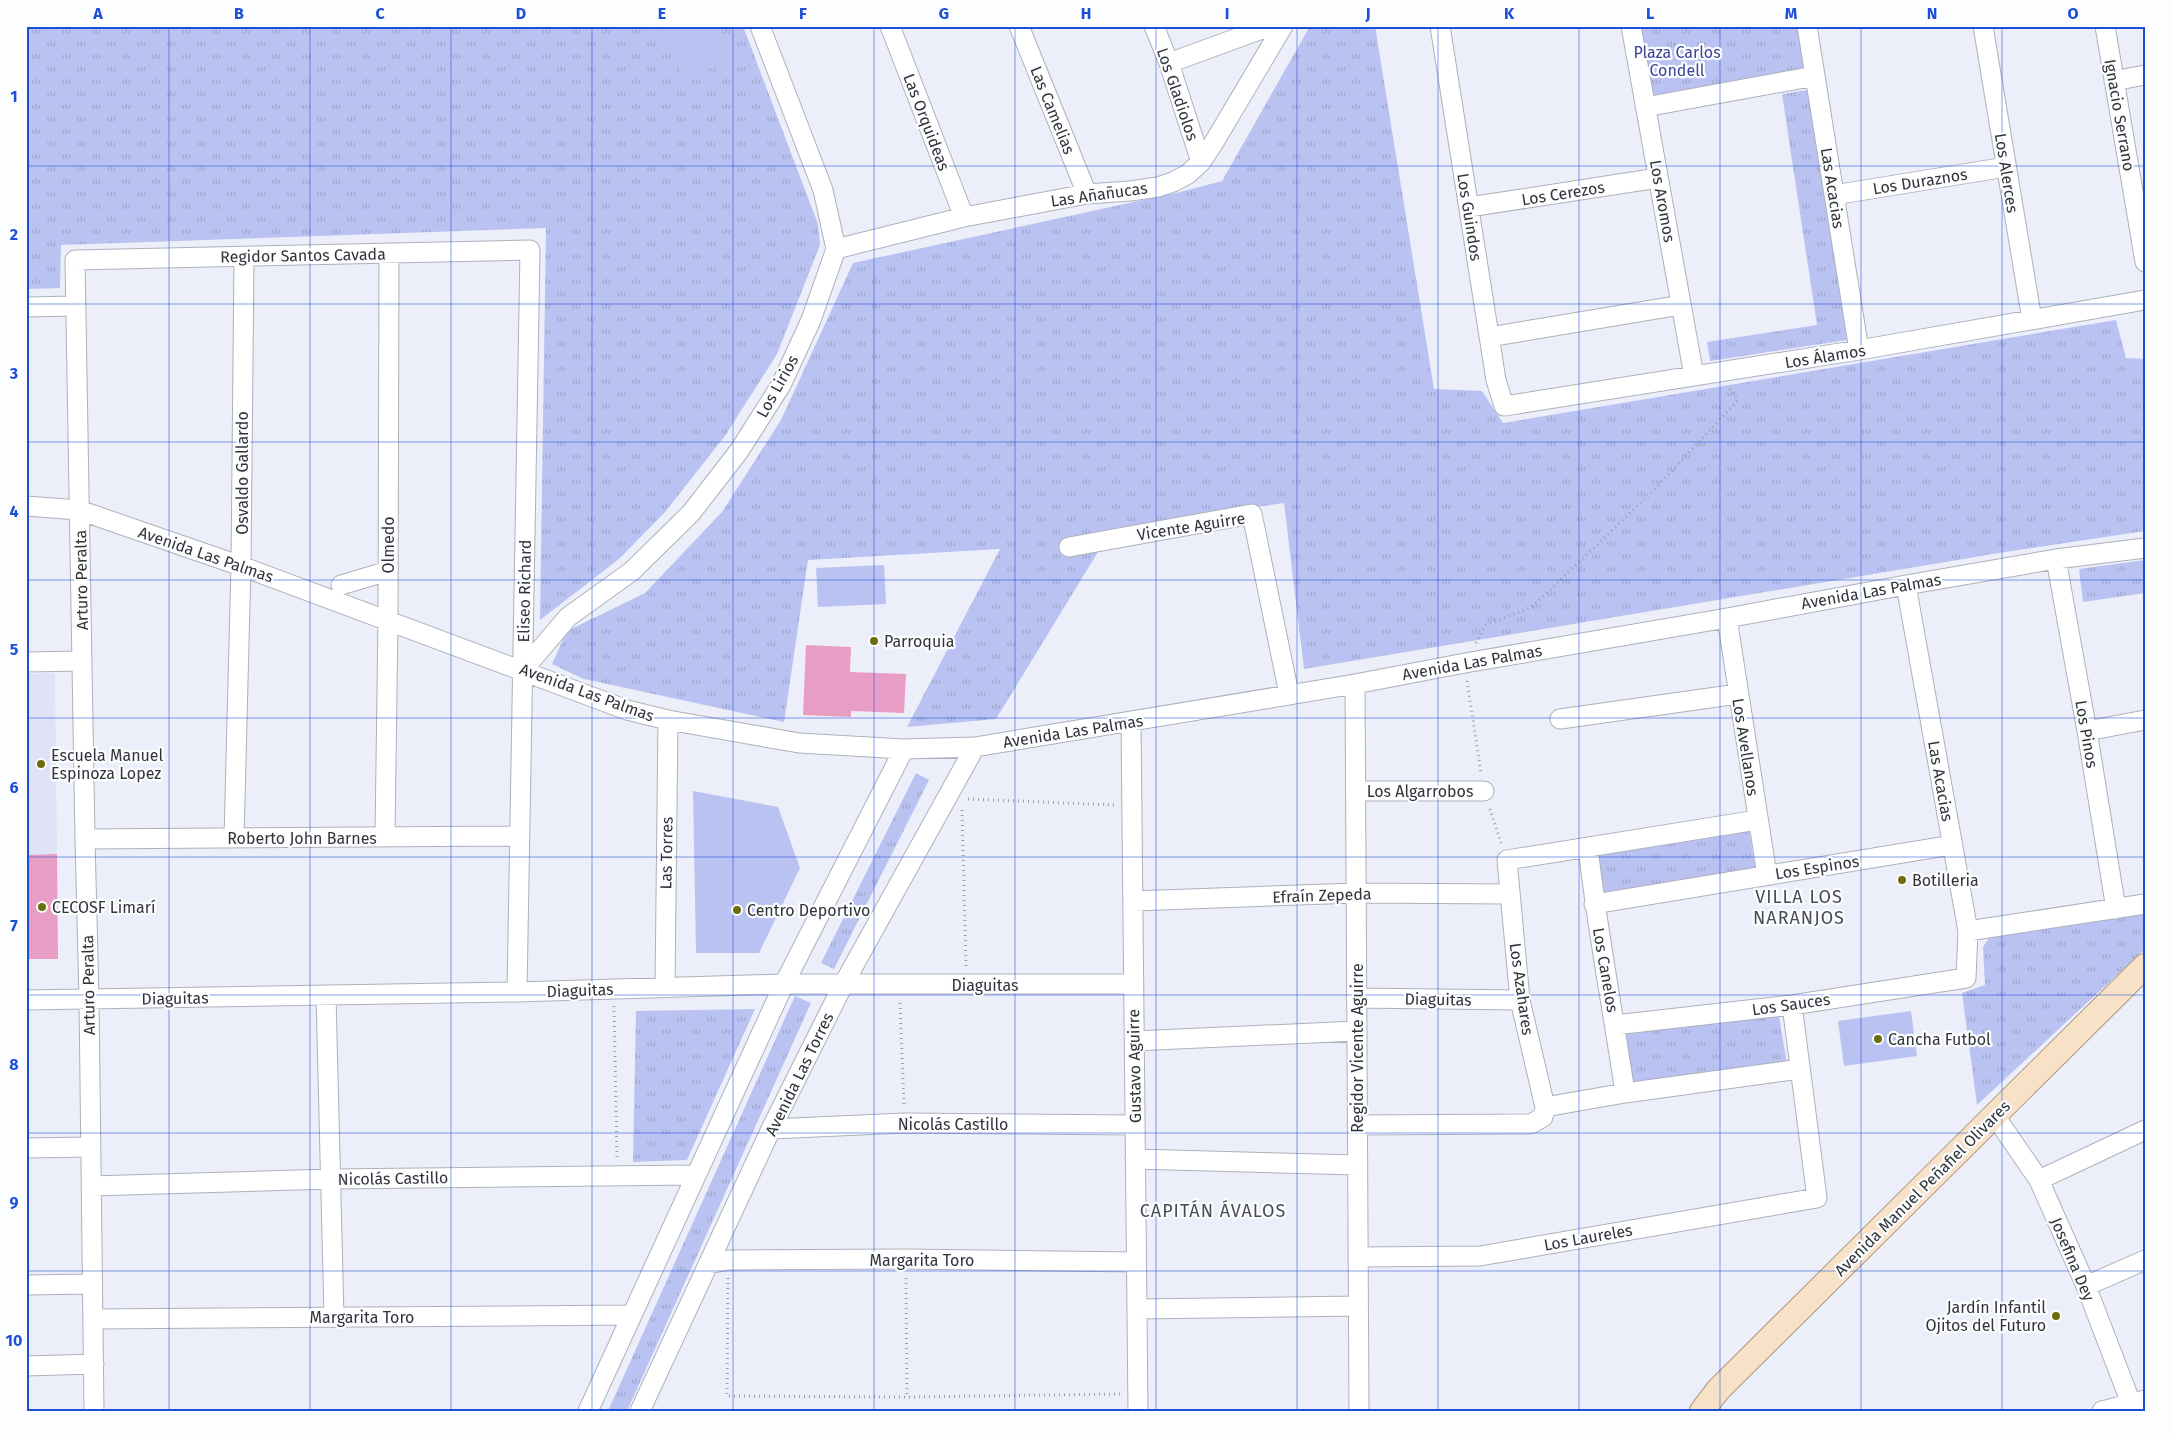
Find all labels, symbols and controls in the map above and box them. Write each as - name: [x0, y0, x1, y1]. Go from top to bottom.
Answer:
- text: A: [92, 4, 103, 23]
- text: B: [234, 4, 244, 23]
- text: C: [375, 4, 385, 23]
- text: D: [516, 4, 526, 23]
- text: E: [658, 4, 666, 23]
- text: F: [799, 4, 807, 23]
- text: G: [939, 4, 949, 23]
- text: H: [1081, 4, 1091, 23]
- text: I: [1225, 4, 1229, 23]
- text: J: [1364, 4, 1371, 23]
- text: K: [1504, 4, 1515, 23]
- text: L: [1646, 4, 1654, 23]
- text: M: [1785, 4, 1798, 23]
- text: N: [1927, 4, 1937, 23]
- text: O: [2067, 4, 2079, 23]
- park label: Plaza Carlos Condell: [1633, 43, 1721, 80]
- street label: Los Gladiolos: [1153, 45, 1202, 143]
- street label: Ignacio Serrano: [2100, 58, 2139, 173]
- street label: Las Camelias: [1026, 63, 1079, 157]
- street label: Las Orquideas: [899, 71, 954, 173]
- text: 1: [10, 87, 18, 106]
- street label: Los Alerces: [1991, 132, 2022, 214]
- street label: Las Acacias: [1817, 146, 1848, 230]
- street label: Los Aromos: [1646, 158, 1679, 244]
- street label: Los Duraznos: [1871, 165, 1969, 198]
- street label: Los Guindos: [1453, 172, 1486, 262]
- street label: Las Añañucas: [1049, 178, 1149, 211]
- street label: Los Cerezos: [1520, 178, 1606, 209]
- text: 2: [10, 225, 18, 244]
- street label: Regidor Santos Cavada: [220, 245, 386, 266]
- street label: Los Álamos: [1783, 340, 1867, 372]
- street label: Los Lirios: [752, 352, 802, 421]
- text: 3: [9, 364, 18, 383]
- street label: Osvaldo Gallardo: [233, 411, 252, 535]
- text: 4: [9, 502, 19, 521]
- street label: Vicente Aguirre: [1136, 509, 1246, 544]
- street label: Olmedo: [379, 516, 398, 574]
- street label: Avenida Las Palmas: [136, 522, 276, 586]
- street label: Arturo Peralta: [71, 530, 92, 630]
- street label: Eliseo Richard: [514, 540, 535, 642]
- street label: Avenida Las Palmas: [1800, 570, 1942, 613]
- place label: Parroquia: [884, 632, 954, 651]
- marker: Parroquia: [868, 635, 880, 647]
- text: 5: [10, 640, 19, 659]
- street label: Avenida Las Palmas: [1401, 641, 1543, 684]
- street label: Avenida Las Palmas: [517, 659, 657, 726]
- street label: Los Avellanos: [1728, 697, 1763, 797]
- street label: Los Pinos: [2071, 699, 2102, 770]
- street label: Avenida Las Palmas: [1002, 711, 1144, 752]
- street label: Las Acacias: [1924, 739, 1957, 823]
- place label: Escuela Manuel Espinoza Lopez: [51, 746, 164, 783]
- marker: Escuela Manuel Espinoza Lopez: [35, 758, 47, 770]
- text: 6: [9, 778, 19, 797]
- street label: Los Algarrobos: [1367, 782, 1473, 801]
- street label: Las Torres: [656, 816, 677, 890]
- street label: Roberto John Barnes: [227, 829, 377, 848]
- street label: Los Espinos: [1774, 851, 1860, 884]
- place label: Botilleria: [1912, 871, 1979, 890]
- marker: Botilleria: [1896, 874, 1908, 886]
- street label: Efraín Zepeda: [1272, 884, 1372, 907]
- district label: VILLA LOS NARANJOS: [1753, 886, 1845, 929]
- place label: CECOSF Limarí: [52, 898, 156, 917]
- marker: CECOSF Limarí: [36, 901, 48, 913]
- place label: Centro Deportivo: [747, 901, 870, 920]
- marker: Centro Deportivo: [731, 904, 743, 916]
- text: 7: [10, 916, 18, 935]
- street label: Los Canelos: [1589, 926, 1622, 1014]
- street label: Arturo Peralta: [78, 935, 99, 1035]
- street label: Los Azahares: [1506, 942, 1537, 1037]
- street label: Regidor Vicente Aguirre: [1348, 963, 1367, 1133]
- street label: Diaguitas: [951, 976, 1019, 995]
- street label: Diaguitas: [546, 980, 614, 1001]
- street label: Diaguitas: [141, 988, 209, 1009]
- street label: Diaguitas: [1404, 989, 1472, 1010]
- street label: Los Sauces: [1751, 990, 1831, 1019]
- street label: Avenida Las Torres: [761, 1009, 838, 1139]
- street label: Gustavo Aguirre: [1124, 1009, 1145, 1123]
- place label: Cancha Futbol: [1888, 1030, 1991, 1049]
- marker: Cancha Futbol: [1872, 1033, 1884, 1045]
- text: 8: [9, 1055, 19, 1074]
- street label: Avenida Manuel Peñafiel Olivares: [1831, 1097, 2014, 1280]
- street label: Nicolás Castillo: [898, 1115, 1008, 1134]
- street label: Nicolás Castillo: [337, 1168, 449, 1189]
- text: 9: [10, 1193, 19, 1212]
- district label: CAPITÁN ÁVALOS: [1140, 1199, 1286, 1222]
- street label: Josefina Dey: [2046, 1215, 2099, 1304]
- street label: Los Laureles: [1542, 1220, 1634, 1255]
- street label: Margarita Toro: [870, 1251, 974, 1270]
- place label: Jardín Infantil Ojitos del Futuro: [1925, 1298, 2046, 1335]
- street label: Margarita Toro: [310, 1308, 414, 1327]
- marker: Jardín Infantil Ojitos del Futuro: [2050, 1310, 2062, 1322]
- text: 10: [6, 1331, 22, 1350]

